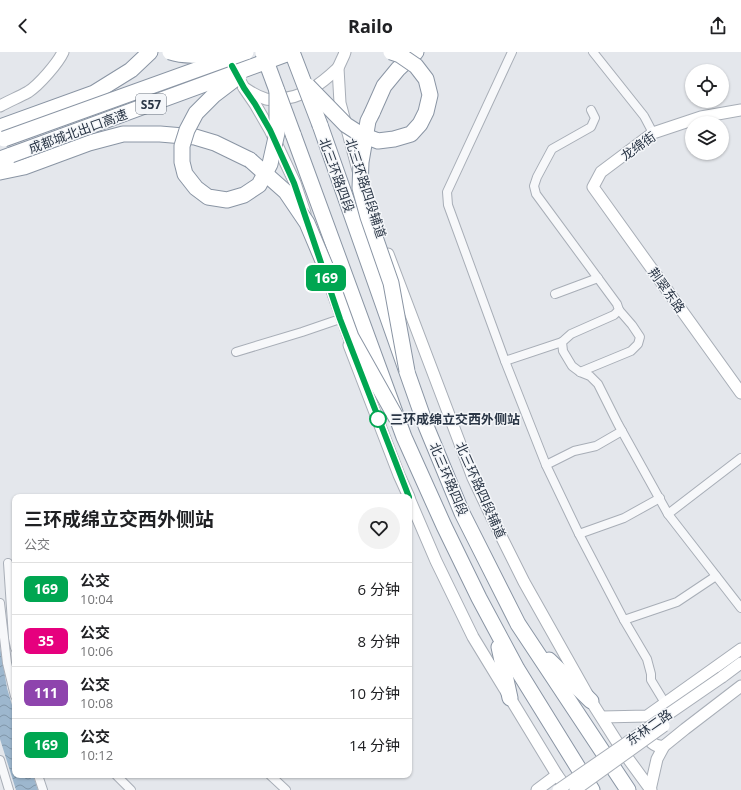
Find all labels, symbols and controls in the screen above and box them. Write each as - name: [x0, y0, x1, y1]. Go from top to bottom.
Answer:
- text: Railo: [348, 14, 393, 38]
- icon: back: [12, 15, 34, 37]
- icon: share: [707, 15, 729, 37]
- map controls: [685, 64, 729, 160]
- button: locate: [685, 64, 729, 108]
- road number: S57: [136, 94, 166, 114]
- street label: 成都城北出口高速: [26, 105, 130, 157]
- button: layers: [685, 116, 729, 160]
- street label: 龙绵街: [617, 127, 659, 165]
- street label: 北三环路四段: [315, 135, 359, 215]
- street label: 北三环路四段辅道: [341, 136, 391, 240]
- street label: 荆翠东路: [644, 264, 690, 316]
- line badge: 169: [303, 265, 349, 291]
- text: 169: [314, 268, 338, 287]
- marker: 三环成绵立交西外侧站: [369, 410, 387, 428]
- place label: 三环成绵立交西外侧站: [390, 410, 520, 428]
- street label: 北三环路四段辅道: [452, 439, 510, 541]
- street label: 北三环路四段: [425, 440, 473, 518]
- text: 三环成绵立交西外侧站: [24, 506, 214, 532]
- button: heart: [358, 507, 400, 549]
- text: 公交: [24, 535, 50, 553]
- text: 公交: [80, 570, 110, 590]
- text: 169: [34, 579, 58, 598]
- text: 6 分钟: [358, 579, 400, 599]
- text: 10:04: [80, 590, 113, 608]
- text: 公交: [80, 622, 110, 642]
- text: 35: [38, 631, 54, 650]
- text: 8 分钟: [358, 631, 400, 651]
- text: 10:06: [80, 642, 113, 660]
- text: 公交: [80, 674, 110, 694]
- text: 111: [34, 683, 58, 702]
- text: 10 分钟: [349, 683, 400, 703]
- text: 10:08: [80, 694, 113, 712]
- street label: 东林二路: [623, 705, 675, 749]
- text: 公交: [80, 726, 110, 746]
- text: 169: [34, 735, 58, 754]
- text: 14 分钟: [349, 735, 400, 755]
- text: 10:12: [80, 746, 113, 764]

